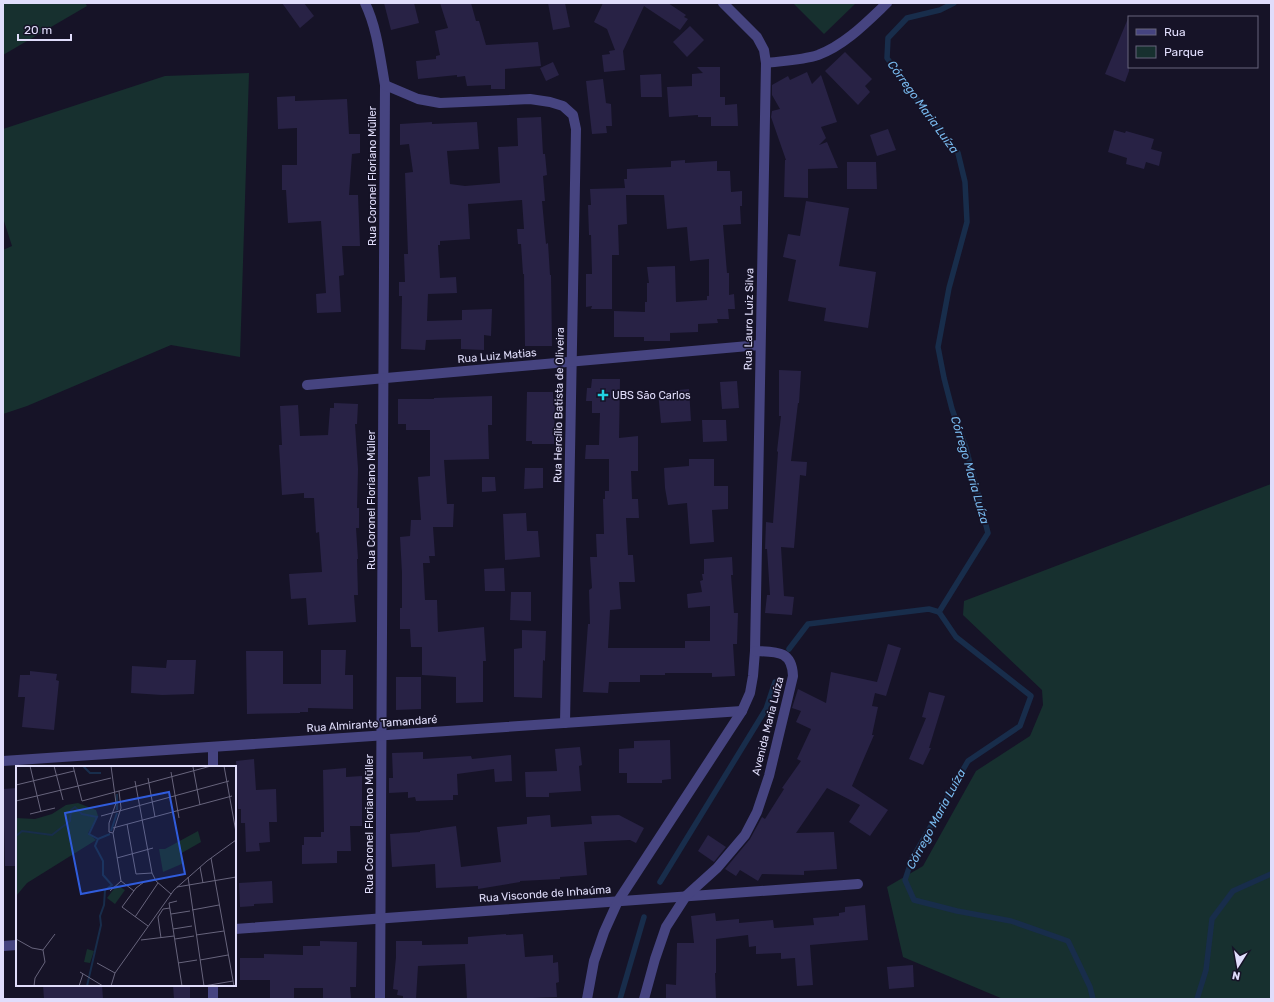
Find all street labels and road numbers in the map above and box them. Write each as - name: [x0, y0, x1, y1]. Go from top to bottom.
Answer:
- street label: Rua Coronel Floriano Müller: [366, 105, 379, 246]
- street label: Rua Lauro Luiz Silva: [742, 268, 756, 370]
- street label: Rua Hercílio Batista de Oliveira: [551, 327, 567, 483]
- street label: Rua Luiz Matias: [457, 346, 538, 366]
- street label: Rua Coronel Floriano Müller: [365, 429, 378, 570]
- street label: Avenida Maria Luíza: [749, 675, 787, 777]
- street label: Rua Almirante Tamandaré: [306, 713, 438, 735]
- street label: Rua Coronel Floriano Müller: [363, 753, 376, 894]
- street label: Rua Visconde de Inhaúma: [478, 883, 612, 905]

